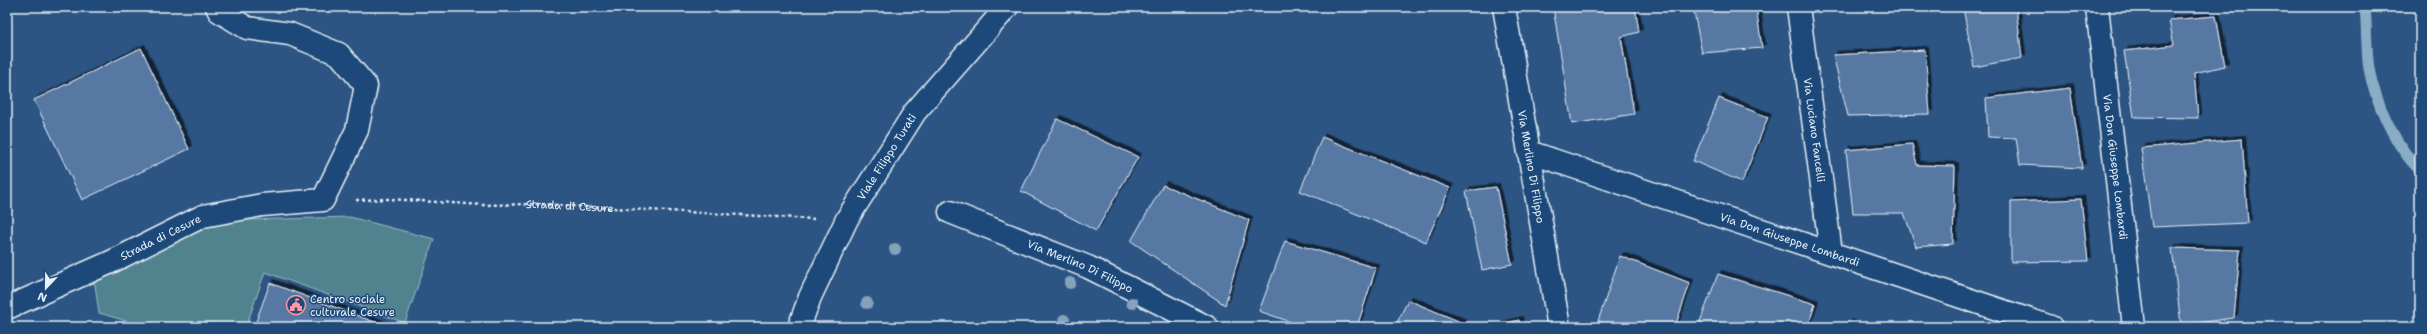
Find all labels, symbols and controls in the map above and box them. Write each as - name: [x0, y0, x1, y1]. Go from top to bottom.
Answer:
- street label: Via Luciano Fancelli: [1800, 77, 1828, 183]
- street label: Via Don Giuseppe Lombardi: [2099, 93, 2131, 241]
- street label: Via Merlino Di Filippo: [1514, 109, 1548, 225]
- street label: Viale Filippo Turati: [854, 111, 920, 203]
- street label: Strada di Cesure: [526, 197, 614, 216]
- street label: Via Don Giuseppe Lombardi: [1718, 209, 1861, 270]
- street label: Strada di Cesure: [118, 211, 204, 264]
- street label: Via Merlino Di Filippo: [1025, 237, 1136, 297]
- north arrow: [26, 268, 66, 308]
- text: N: [35, 288, 49, 305]
- place label: Centro sociale culturale Cesure: [310, 292, 395, 320]
- public building icon: Centro sociale culturale Cesure: [285, 294, 307, 316]

